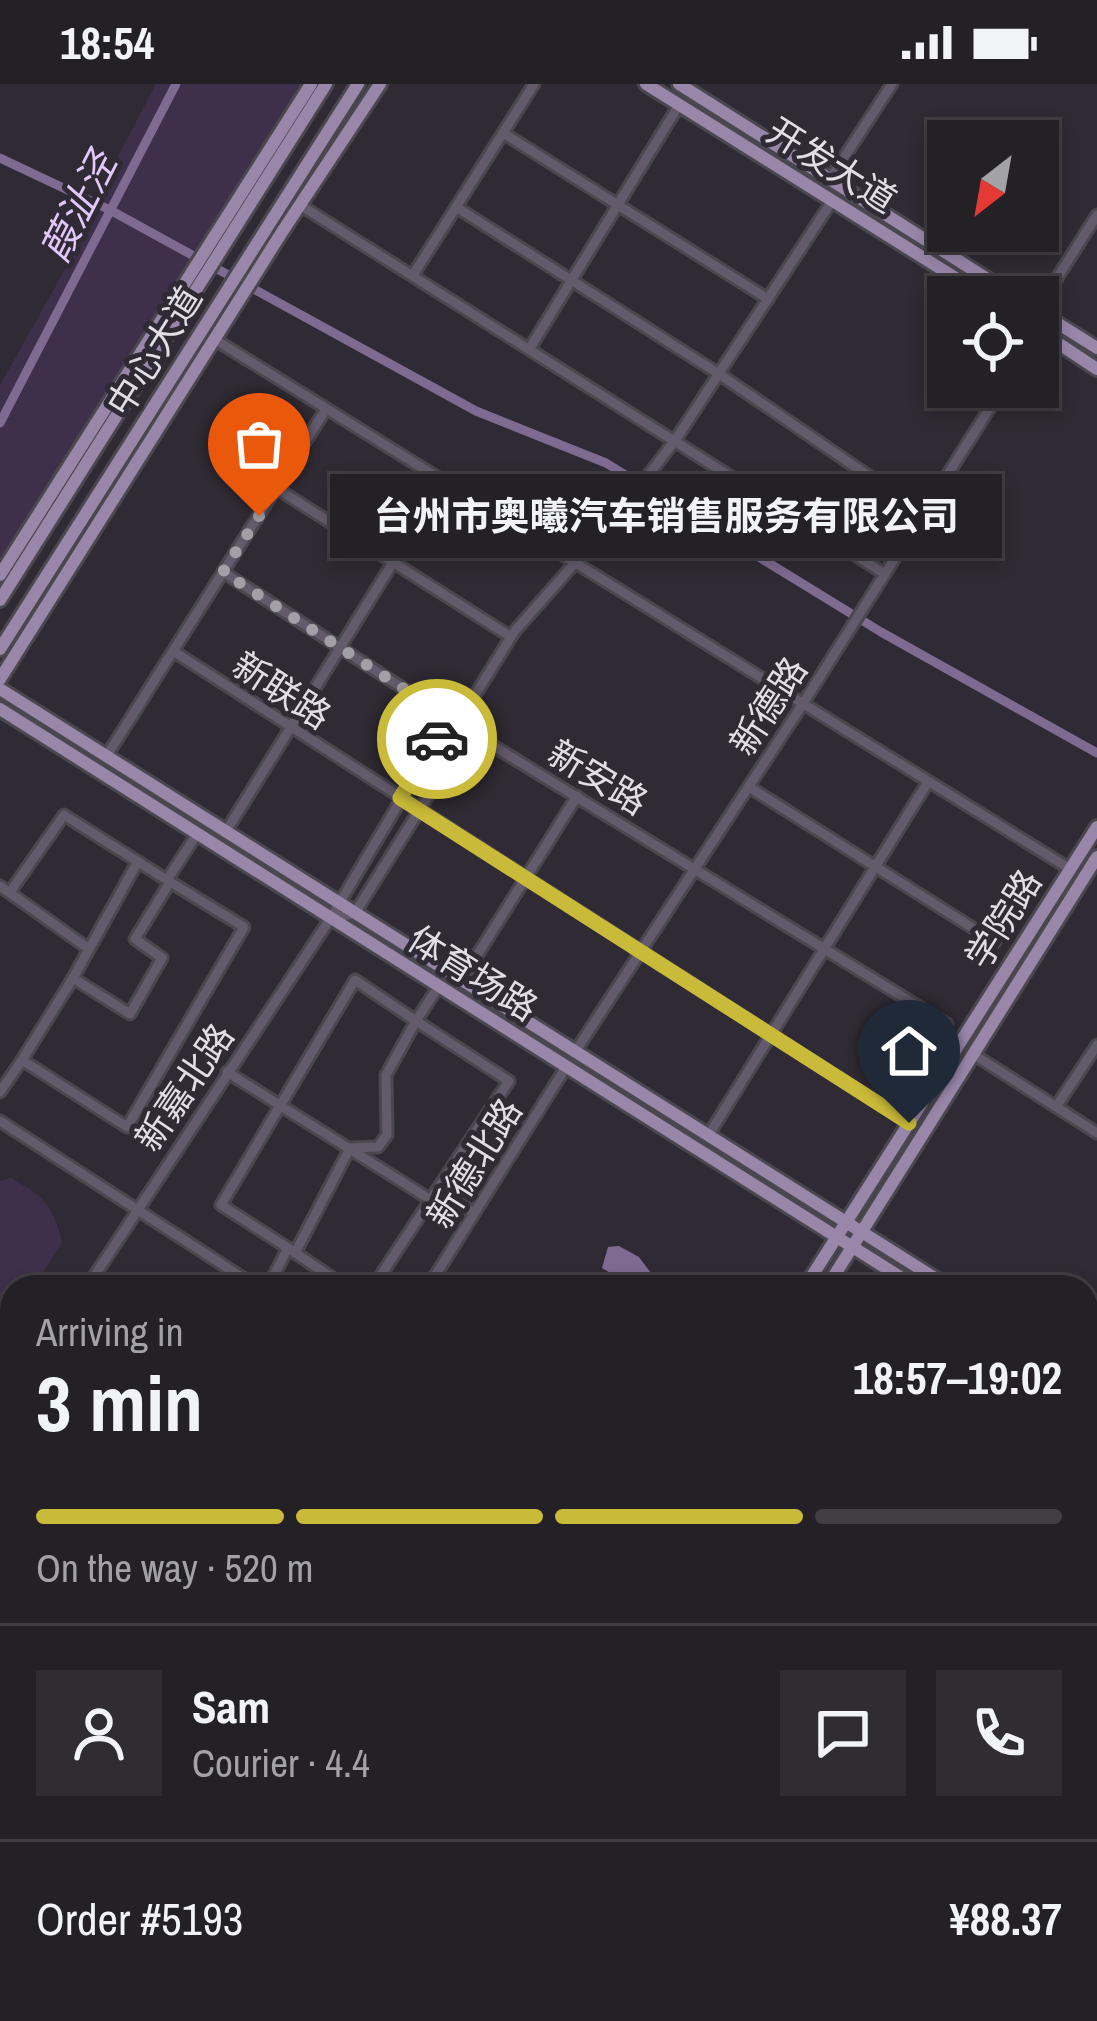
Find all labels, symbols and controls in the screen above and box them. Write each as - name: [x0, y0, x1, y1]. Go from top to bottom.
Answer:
- text: 18:54: [60, 12, 154, 73]
- street label: 开发大道: [758, 106, 906, 224]
- north arrow: [927, 120, 1059, 252]
- map controls: [927, 120, 1059, 408]
- water label: 葭沚泾: [28, 140, 130, 271]
- button: locate: [927, 276, 1059, 408]
- street label: 中心大道: [95, 277, 213, 425]
- pin: [208, 393, 310, 516]
- icon: bag: [226, 411, 292, 477]
- callout: 台州市奥曦汽车销售服务有限公司: [331, 474, 1003, 558]
- text: 台州市奥曦汽车销售服务有限公司: [373, 490, 959, 542]
- street label: 新联路: [224, 640, 340, 740]
- street label: 新德路: [718, 648, 818, 764]
- courier: [377, 679, 497, 799]
- icon: car: [404, 706, 470, 772]
- street label: 新安路: [539, 729, 657, 825]
- street label: 学院路: [954, 860, 1052, 978]
- street label: 体育场路: [399, 914, 547, 1032]
- pin: [858, 1000, 960, 1123]
- street label: 新嘉北路: [124, 1014, 244, 1160]
- icon: home: [876, 1018, 942, 1084]
- street label: 新德北路: [415, 1089, 533, 1237]
- text: Arriving in: [36, 1306, 184, 1358]
- text: 18:57–19:02: [853, 1347, 1062, 1408]
- text: 3 min: [36, 1350, 203, 1455]
- text: On the way · 520 m: [36, 1542, 313, 1594]
- button: person: [36, 1670, 162, 1796]
- button: chat: [780, 1670, 906, 1796]
- button: phone: [936, 1670, 1062, 1796]
- text: Sam: [192, 1676, 270, 1737]
- text: Courier · 4.4: [192, 1737, 370, 1789]
- text: Order #5193: [36, 1888, 243, 1949]
- text: ¥88.37: [949, 1888, 1062, 1949]

